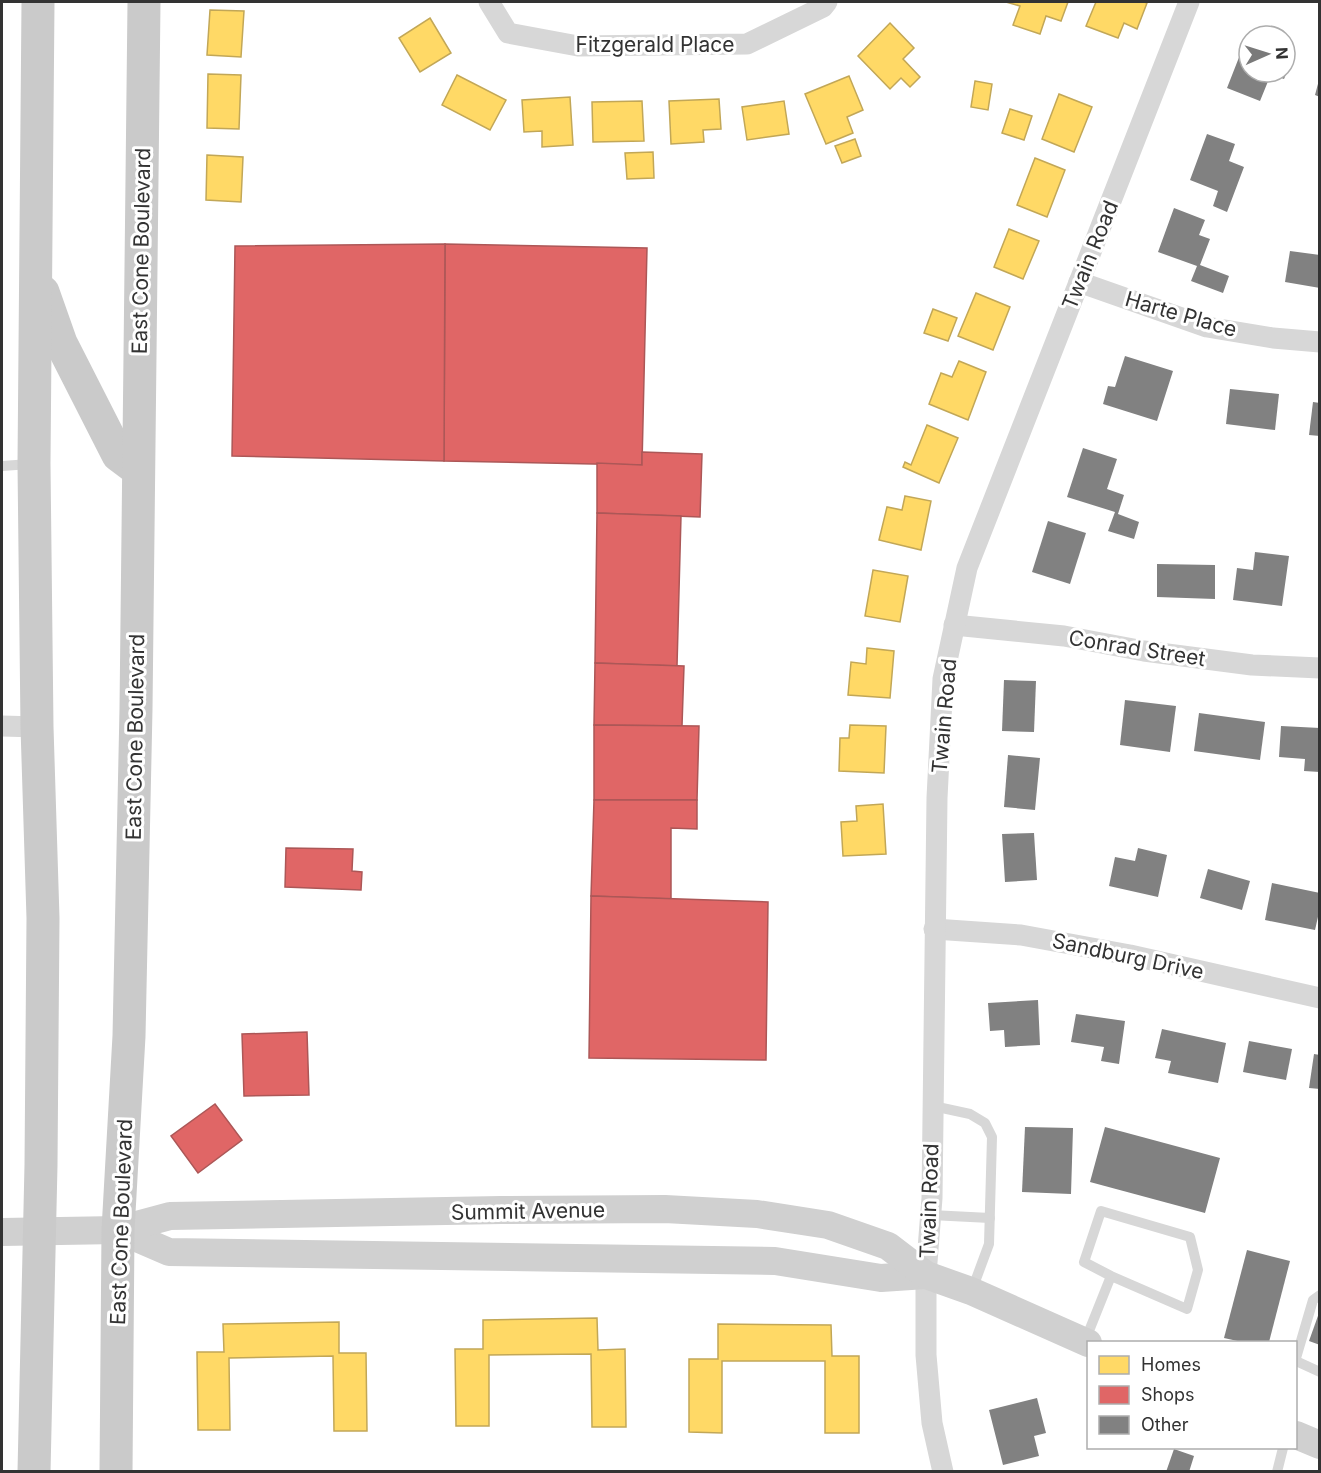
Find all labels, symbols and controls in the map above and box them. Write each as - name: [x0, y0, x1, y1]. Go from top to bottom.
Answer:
- north arrow: [1237, 24, 1297, 84]
- street label: Fitzgerald Place: [576, 32, 734, 57]
- text: N: [1272, 47, 1292, 60]
- street label: East Cone Boulevard: [127, 148, 155, 354]
- street label: Twain Road: [1057, 197, 1123, 313]
- street label: Harte Place: [1122, 286, 1240, 342]
- street label: Conrad Street: [1067, 625, 1207, 671]
- street label: East Cone Boulevard: [121, 634, 149, 840]
- street label: Twain Road: [927, 657, 961, 775]
- street label: Sandburg Drive: [1050, 928, 1206, 984]
- street label: East Cone Boulevard: [105, 1118, 137, 1326]
- street label: Twain Road: [914, 1143, 944, 1259]
- street label: Summit Avenue: [451, 1197, 605, 1225]
- legend: [1087, 1341, 1297, 1449]
- text: Homes: [1141, 1354, 1201, 1375]
- text: Shops: [1141, 1384, 1195, 1405]
- text: Other: [1141, 1414, 1189, 1435]

